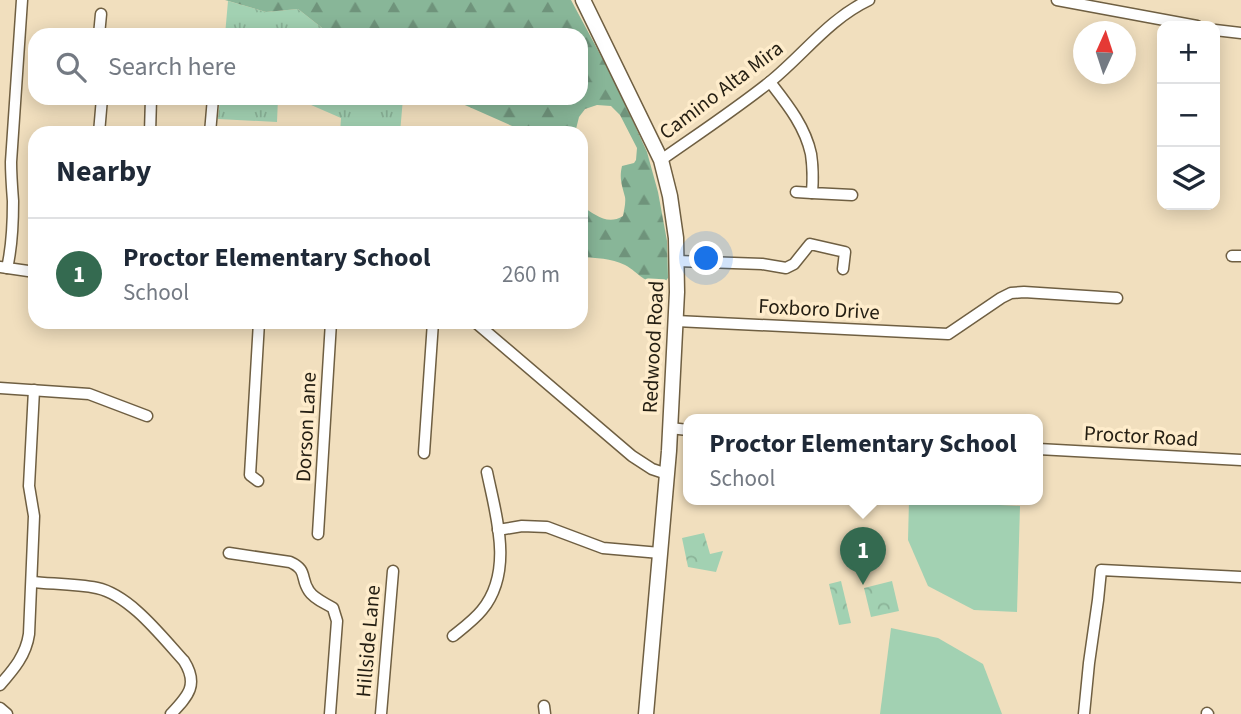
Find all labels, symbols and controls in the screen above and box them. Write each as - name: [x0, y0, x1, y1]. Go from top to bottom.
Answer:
- north arrow: [1073, 21, 1136, 84]
- map controls: [1157, 21, 1220, 210]
- button: +: [1157, 21, 1220, 84]
- search box: [28, 28, 588, 105]
- street label: Camino Alta Mira: [653, 33, 789, 147]
- icon: search: [52, 48, 90, 86]
- text: Search here: [108, 48, 236, 85]
- button: −: [1157, 84, 1220, 147]
- button: layers: [1157, 147, 1220, 210]
- text: Nearby: [56, 150, 151, 193]
- text: Proctor Elementary School: [123, 239, 430, 276]
- your location: [689, 241, 723, 275]
- text: 1: [73, 258, 85, 291]
- text: 260 m: [502, 258, 560, 291]
- text: School: [123, 276, 189, 309]
- street label: Redwood Road: [635, 280, 671, 414]
- street label: Foxboro Drive: [757, 291, 881, 327]
- street label: Dorson Lane: [288, 371, 324, 483]
- popup: [683, 414, 1043, 505]
- street label: Proctor Road: [1083, 418, 1199, 454]
- text: Proctor Elementary School: [709, 425, 1017, 462]
- text: School: [709, 462, 775, 495]
- pin: 1: [840, 527, 886, 585]
- street label: Hillside Lane: [348, 584, 388, 698]

